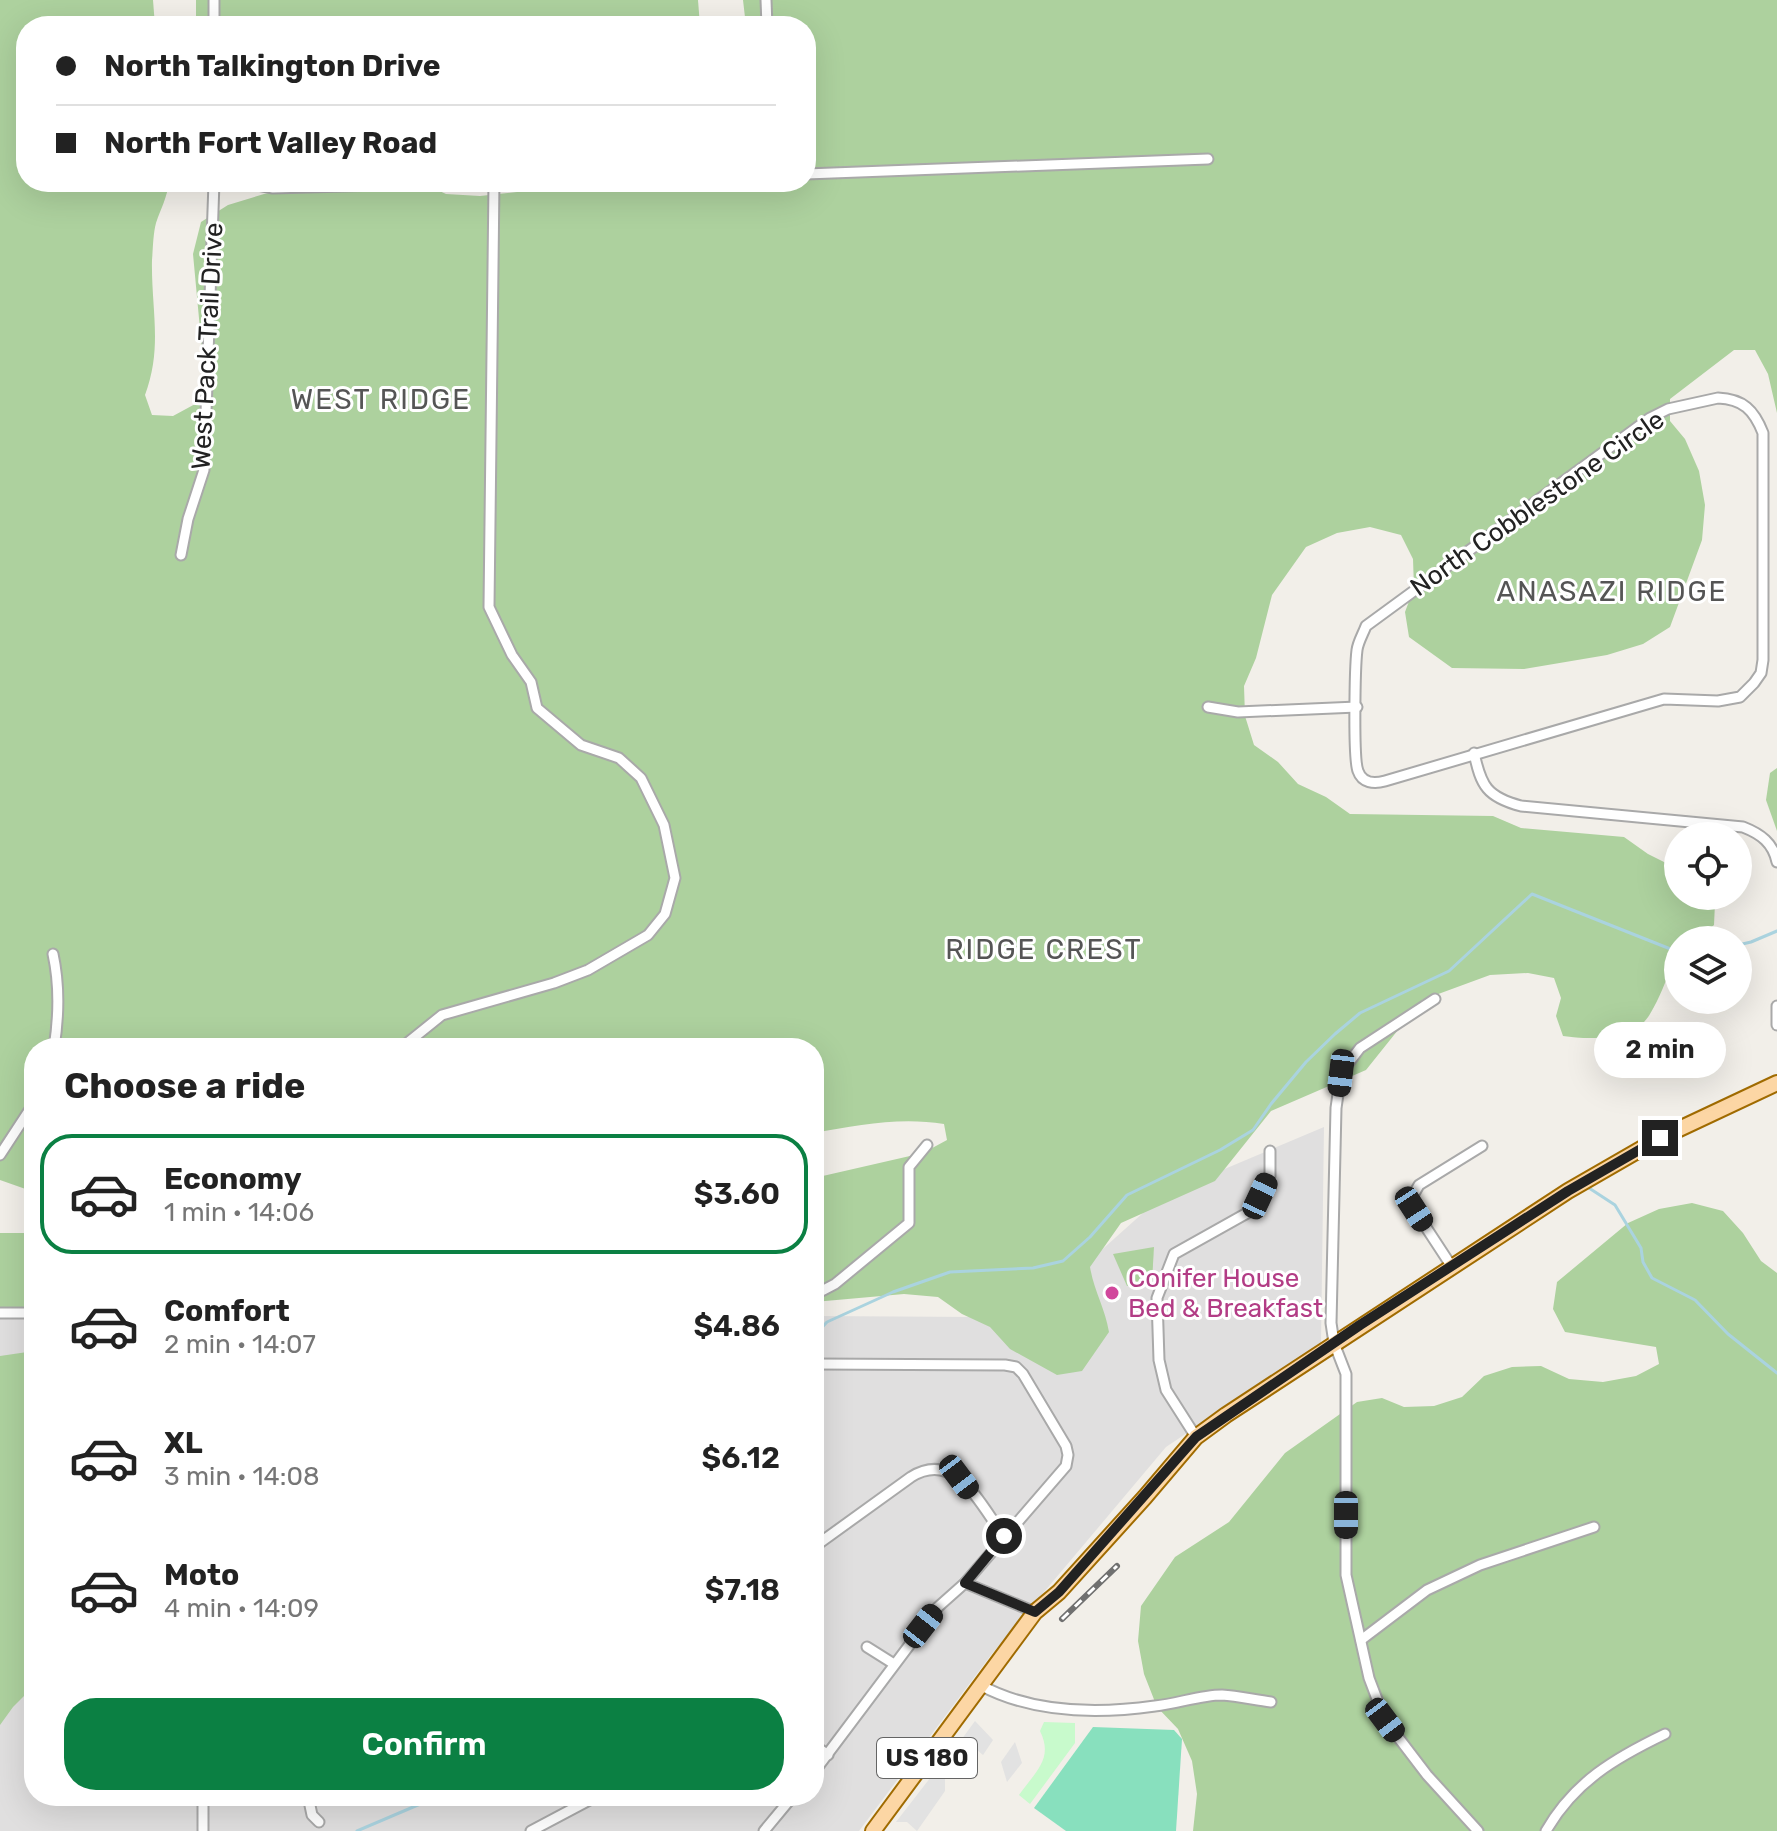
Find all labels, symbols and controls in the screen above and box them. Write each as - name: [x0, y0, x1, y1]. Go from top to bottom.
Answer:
- text: North Talkington Drive: [104, 48, 440, 84]
- text: North Fort Valley Road: [104, 125, 437, 161]
- street label: West Pack Trail Drive: [186, 222, 229, 470]
- district label: WEST RIDGE: [291, 383, 471, 416]
- street label: North Cobblestone Circle: [1404, 404, 1670, 603]
- district label: ANASAZI RIDGE: [1496, 575, 1728, 608]
- map controls: [1664, 822, 1752, 1014]
- button: locate: [1664, 822, 1752, 910]
- button: layers: [1664, 926, 1752, 1014]
- district label: RIDGE CREST: [945, 933, 1143, 966]
- callout: 2 min: [1594, 1022, 1726, 1078]
- text: 2 min: [1625, 1034, 1695, 1065]
- car: [1326, 1048, 1356, 1098]
- text: Choose a ride: [64, 1064, 305, 1107]
- route end: [1642, 1120, 1678, 1156]
- icon: car: [68, 1158, 140, 1230]
- text: Economy: [164, 1161, 302, 1197]
- car: [1239, 1169, 1281, 1223]
- text: $3.60: [694, 1176, 780, 1212]
- car: [1391, 1182, 1437, 1236]
- text: 1 min · 14:06: [164, 1197, 314, 1228]
- place label: Conifer House Bed & Breakfast: [1128, 1263, 1323, 1324]
- marker: Conifer House Bed & Breakfast: [1103, 1284, 1121, 1302]
- icon: car: [68, 1290, 140, 1362]
- text: Comfort: [164, 1293, 290, 1329]
- text: $4.86: [693, 1308, 780, 1344]
- text: 2 min · 14:07: [164, 1329, 316, 1360]
- icon: car: [68, 1422, 140, 1494]
- text: XL: [164, 1425, 203, 1461]
- text: $6.12: [702, 1440, 780, 1476]
- car: [935, 1451, 983, 1503]
- text: 3 min · 14:08: [164, 1461, 319, 1492]
- car: [1334, 1491, 1358, 1539]
- route start: [986, 1518, 1022, 1554]
- icon: car: [68, 1554, 140, 1626]
- text: Moto: [164, 1557, 239, 1593]
- text: $7.18: [705, 1572, 780, 1608]
- text: 4 min · 14:09: [164, 1593, 319, 1624]
- car: [899, 1600, 947, 1652]
- car: [1361, 1694, 1409, 1746]
- button: Confirm: [64, 1698, 784, 1790]
- road number: US 180: [877, 1738, 977, 1778]

